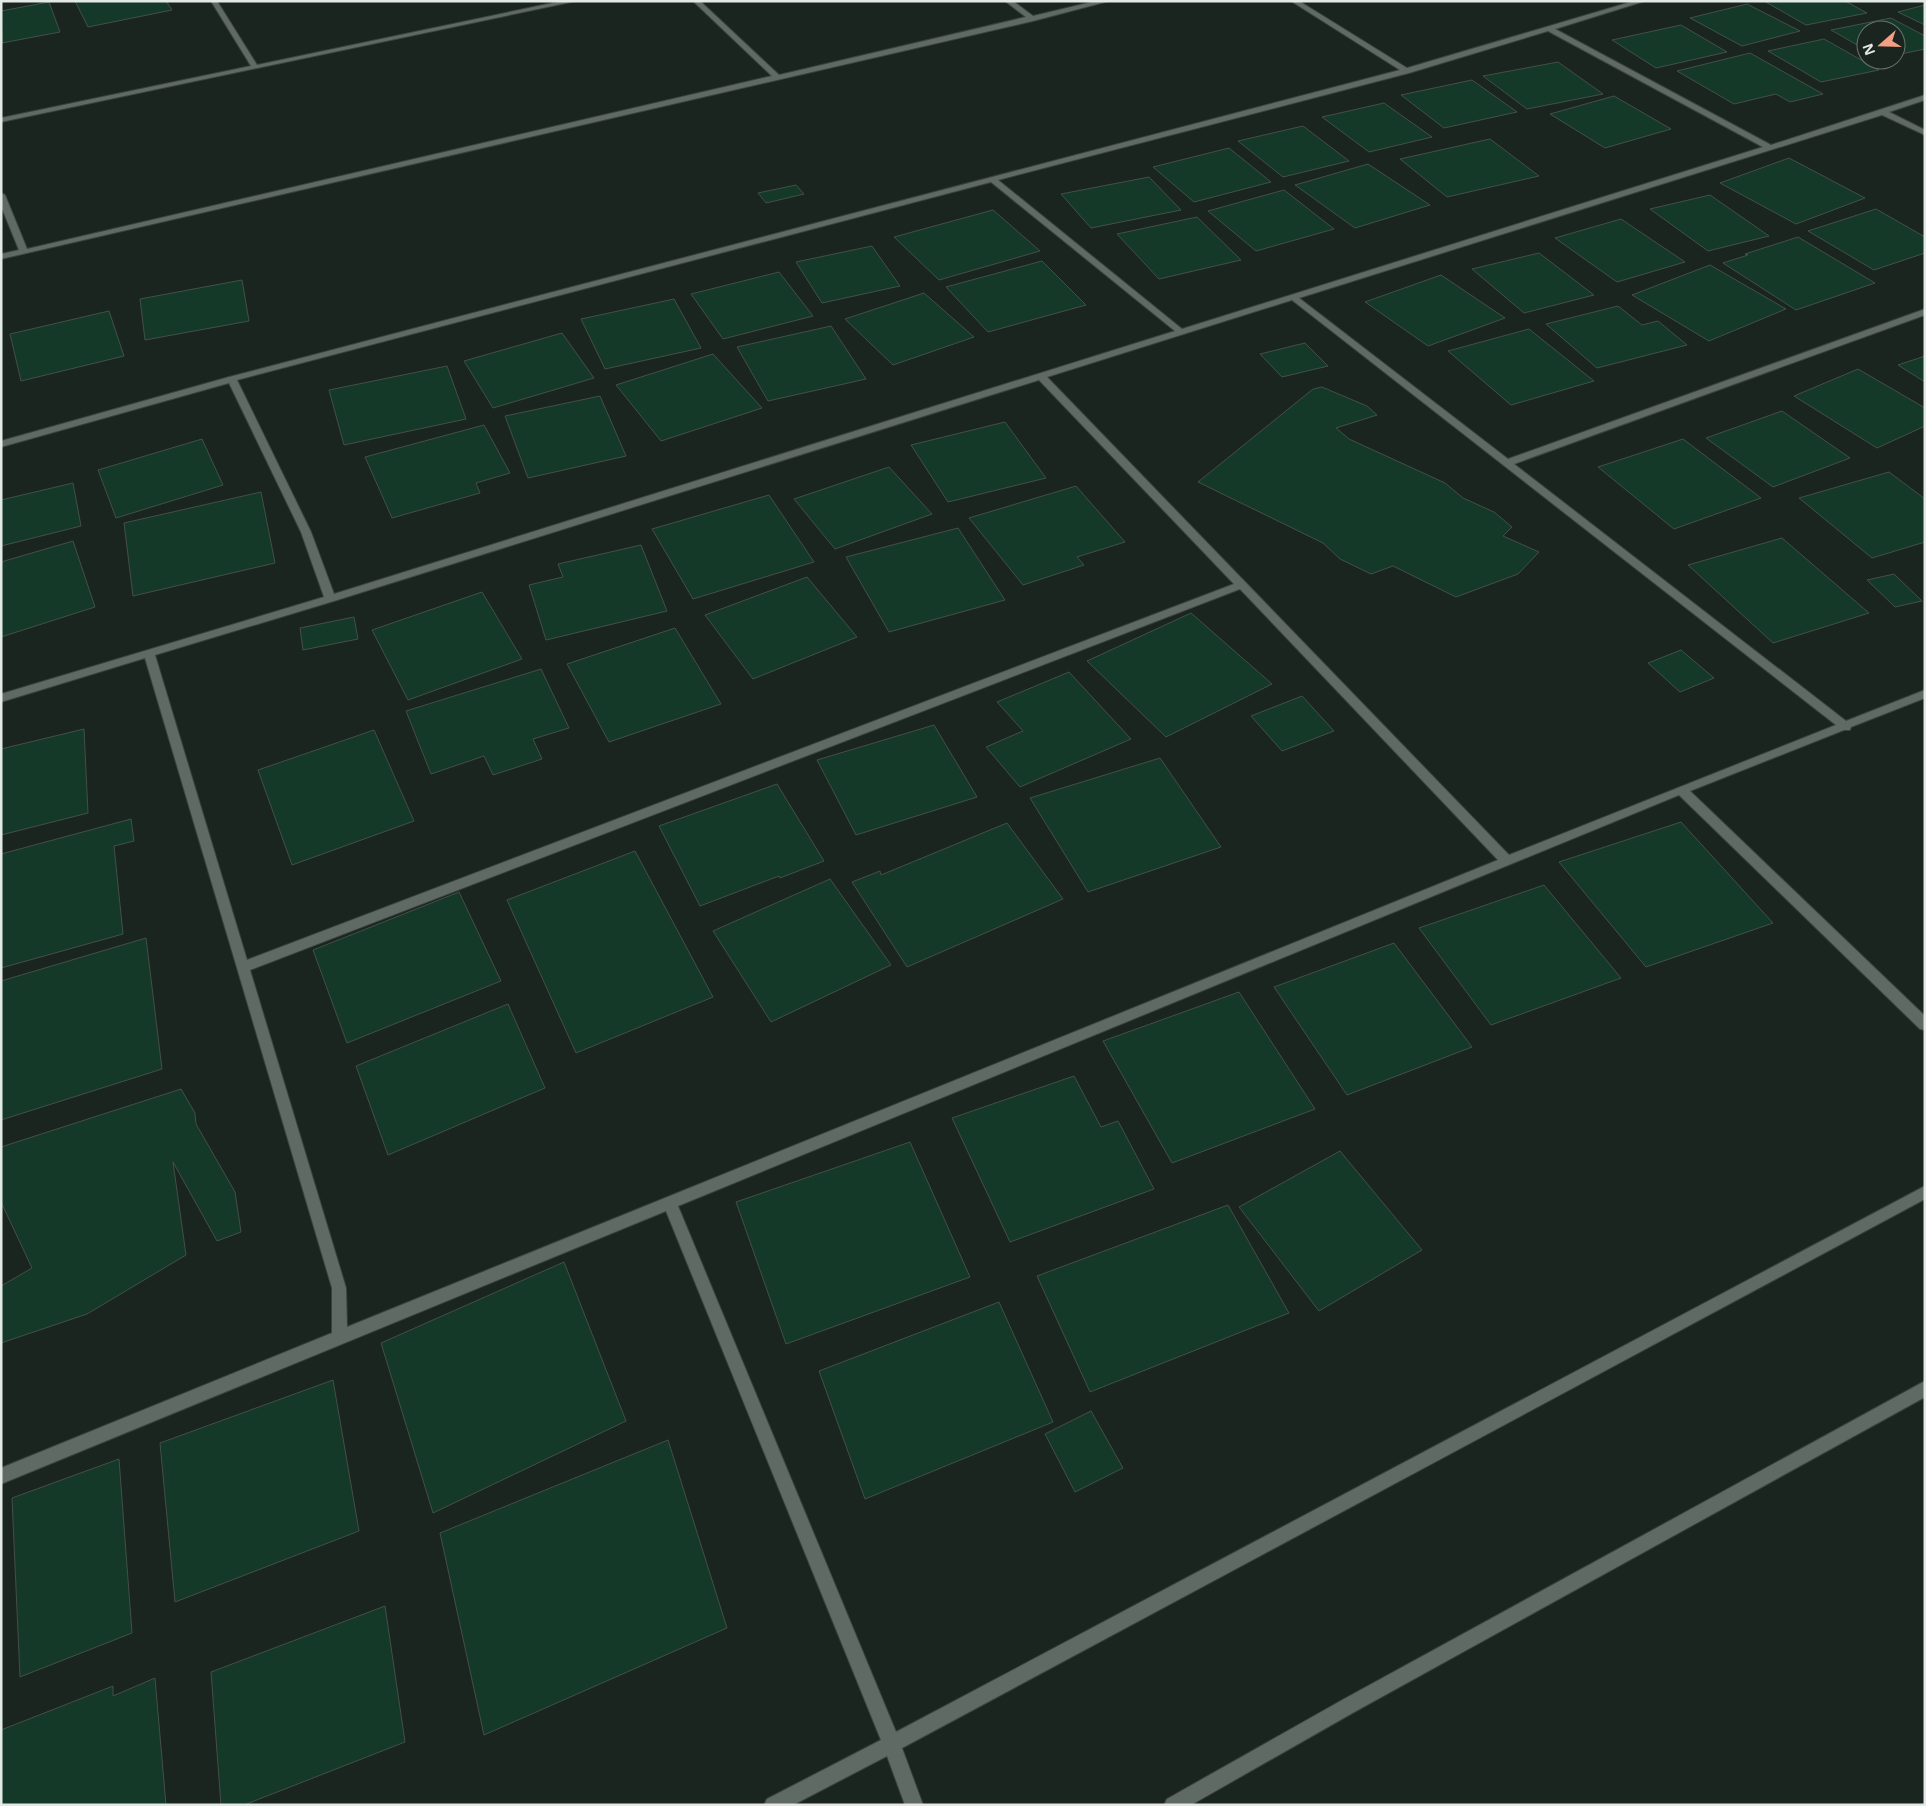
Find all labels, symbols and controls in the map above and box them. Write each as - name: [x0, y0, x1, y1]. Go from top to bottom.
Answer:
- north arrow: [1856, 20, 1906, 70]
- text: N: [1857, 41, 1879, 58]

